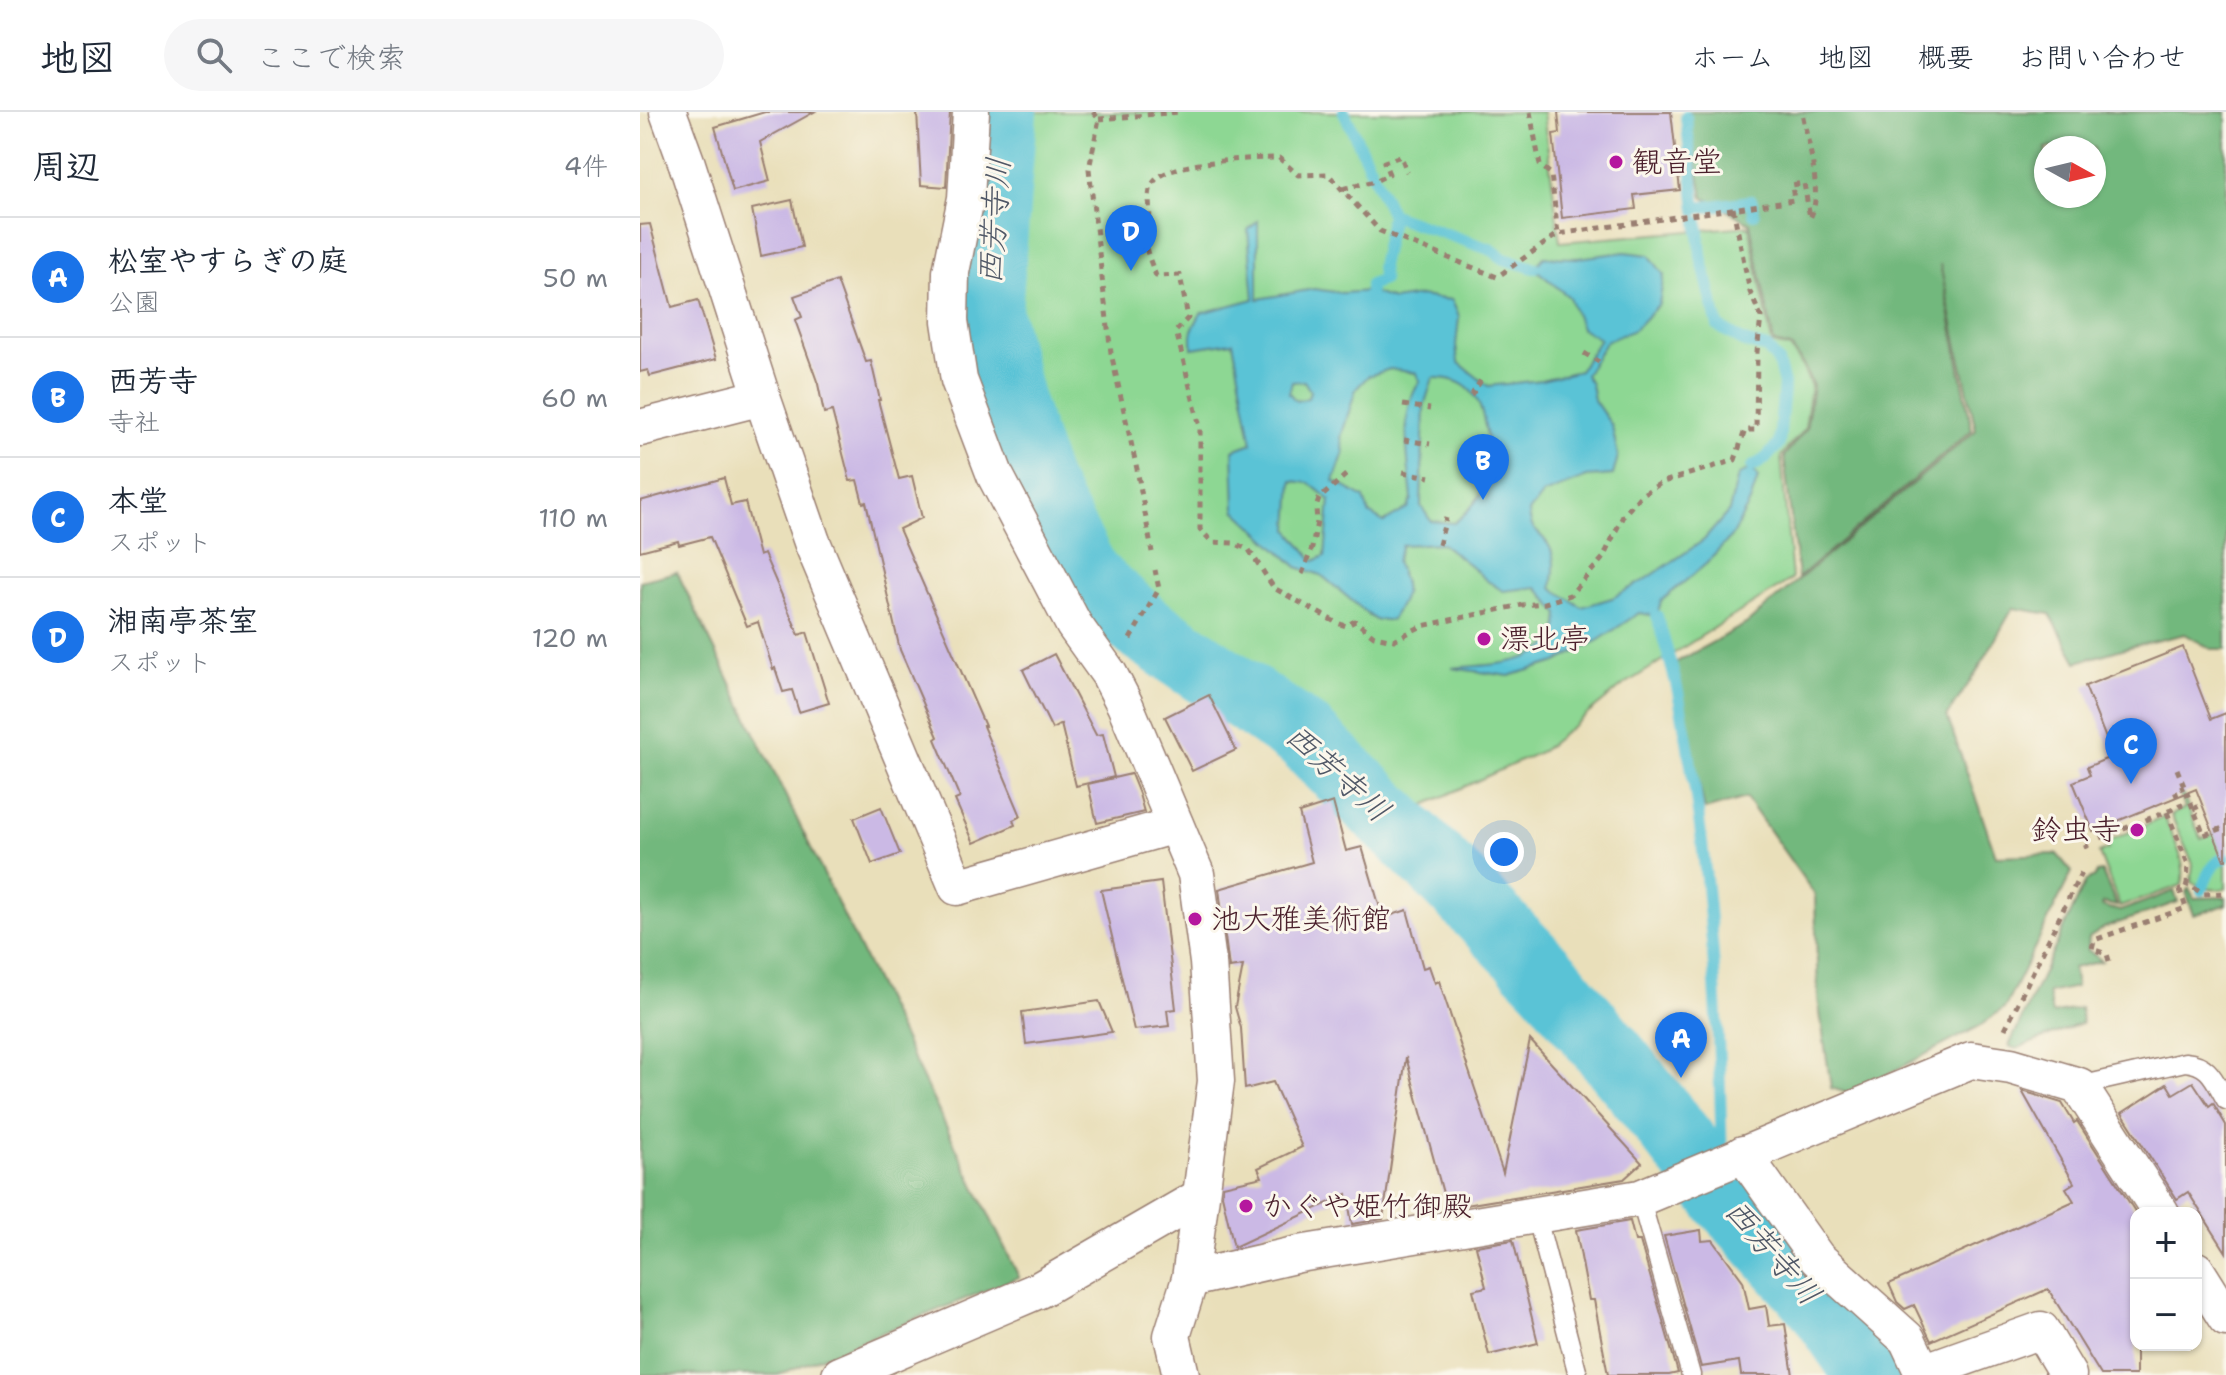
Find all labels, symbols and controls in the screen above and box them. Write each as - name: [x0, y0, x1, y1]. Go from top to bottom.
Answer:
- search box: [164, 19, 724, 91]
- text: 地図: [40, 32, 116, 83]
- icon: search: [192, 33, 236, 77]
- text: ここで検索: [256, 37, 406, 78]
- text: ホーム: [1691, 38, 1774, 76]
- text: 地図: [1818, 38, 1874, 76]
- text: 概要: [1918, 38, 1974, 76]
- text: お問い合わせ: [2018, 38, 2186, 76]
- north arrow: [2034, 136, 2106, 208]
- place label: 観音堂: [1632, 141, 1722, 182]
- text: 周辺: [32, 143, 100, 189]
- text: 4件: [564, 148, 608, 183]
- marker: 観音堂: [1607, 153, 1625, 171]
- water label: 西芳寺川: [968, 156, 1019, 286]
- pin: D: [1105, 205, 1157, 271]
- text: 松室やすらぎの庭: [108, 240, 348, 281]
- text: A: [48, 260, 68, 295]
- text: 50 m: [543, 260, 608, 295]
- text: 公園: [108, 284, 160, 319]
- text: 西芳寺: [108, 360, 198, 401]
- text: B: [50, 380, 66, 415]
- text: 60 m: [541, 380, 608, 415]
- text: 寺社: [108, 404, 160, 439]
- pin: B: [1457, 434, 1509, 500]
- text: 本堂: [108, 480, 168, 521]
- text: C: [50, 500, 66, 535]
- text: 110 m: [538, 500, 608, 535]
- text: スポット: [108, 524, 212, 559]
- text: 湘南亭茶室: [108, 600, 258, 641]
- place label: 漂北亭: [1500, 618, 1590, 659]
- text: D: [49, 620, 67, 655]
- text: 120 m: [532, 620, 608, 655]
- marker: 漂北亭: [1475, 630, 1493, 648]
- text: スポット: [108, 644, 212, 679]
- water label: 西芳寺川: [1276, 714, 1400, 831]
- pin: C: [2105, 718, 2157, 784]
- place label: 鈴虫寺: [2031, 809, 2121, 850]
- marker: 鈴虫寺: [2128, 821, 2146, 839]
- your location: [1484, 832, 1524, 872]
- place label: 池大雅美術館: [1211, 898, 1391, 939]
- marker: 池大雅美術館: [1186, 910, 1204, 928]
- pin: A: [1655, 1012, 1707, 1078]
- place label: かぐや姫竹御殿: [1262, 1185, 1472, 1226]
- water label: 西芳寺川: [1715, 1189, 1832, 1314]
- marker: かぐや姫竹御殿: [1237, 1197, 1255, 1215]
- map controls: [2130, 1207, 2202, 1351]
- button: +: [2130, 1207, 2202, 1279]
- button: −: [2130, 1279, 2202, 1351]

